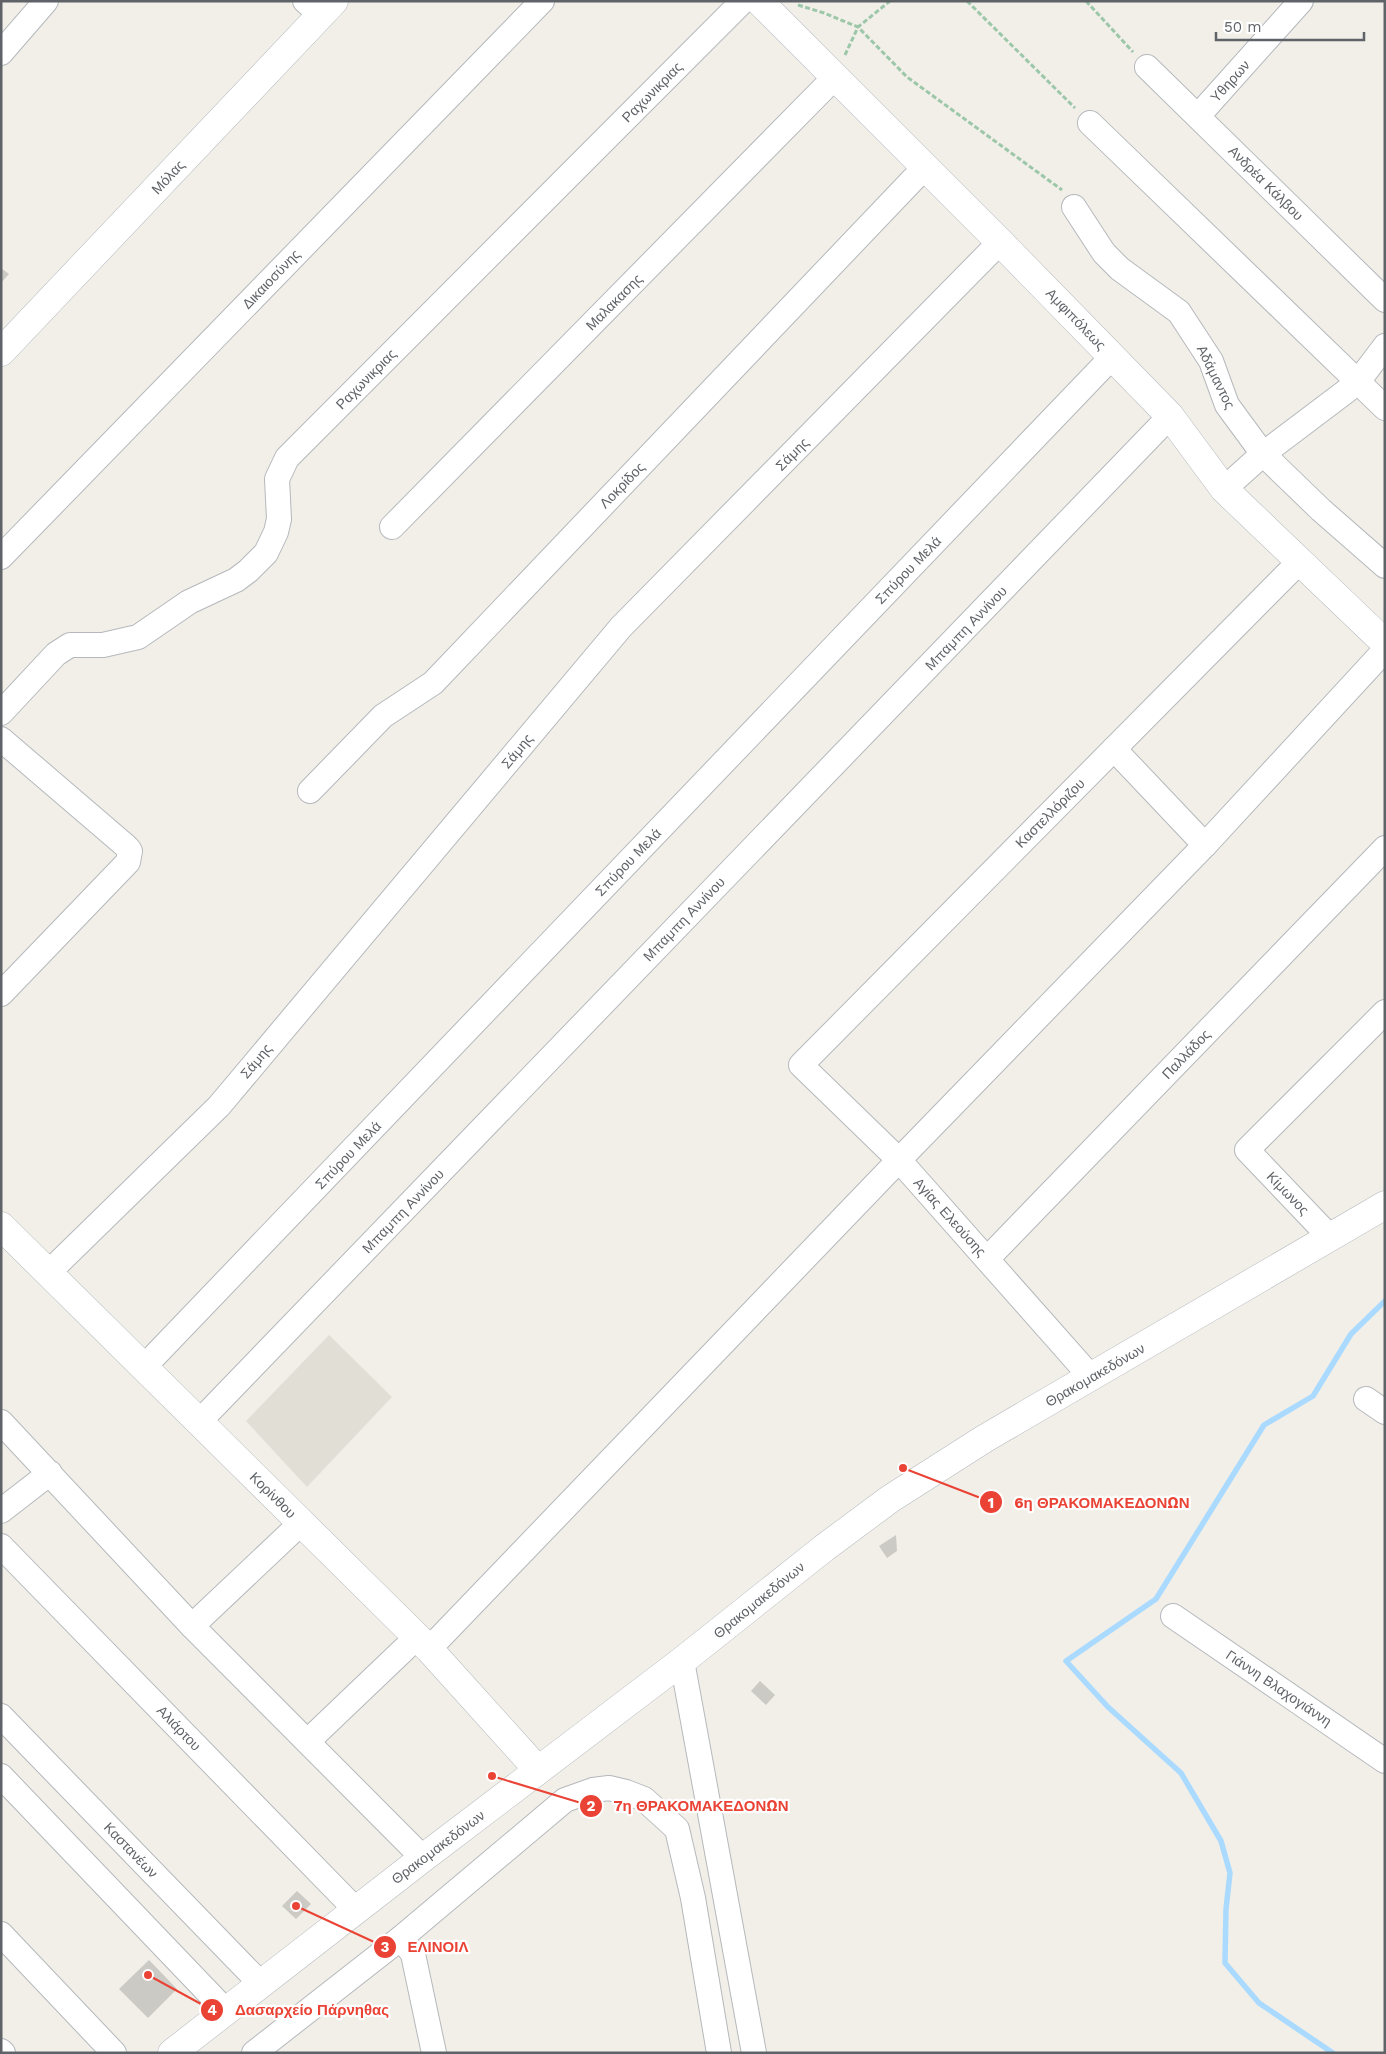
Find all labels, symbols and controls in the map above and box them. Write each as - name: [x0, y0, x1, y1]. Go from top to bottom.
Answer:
- scale bar: [1216, 10, 1364, 42]
- text: 50 m: [1224, 18, 1261, 36]
- street label: Υθηρων: [1207, 57, 1253, 105]
- street label: Ραχωνικριας: [619, 58, 686, 125]
- street label: Ανδρέα Κάλβου: [1225, 142, 1307, 224]
- street label: Μόλας: [148, 156, 188, 197]
- street label: Δικαιοσύνης: [239, 246, 303, 312]
- street label: Μαλακασης: [583, 270, 646, 333]
- street label: Αμφιπόλεως: [1043, 285, 1109, 353]
- street label: Αδάμαντος: [1194, 343, 1238, 412]
- street label: Ραχωνικριας: [333, 345, 400, 412]
- street label: Σάμης: [772, 434, 812, 474]
- street label: Λοκρίδος: [596, 459, 648, 511]
- street label: Σπύρου Μελά: [872, 533, 944, 607]
- street label: Μπαμπη Αννίνου: [922, 583, 1010, 673]
- street label: Σάμης: [498, 730, 536, 771]
- street label: Καστελλόριζου: [1012, 775, 1088, 851]
- street label: Σπύρου Μελά: [592, 825, 664, 899]
- street label: Μπαμπη Αννίνου: [640, 874, 728, 964]
- street label: Παλλάδος: [1159, 1026, 1214, 1082]
- street label: Σάμης: [237, 1040, 275, 1081]
- street label: Σπύρου Μελά: [312, 1118, 384, 1192]
- street label: Μπαμπη Αννίνου: [359, 1166, 447, 1256]
- street label: Κίμωνος: [1264, 1168, 1313, 1218]
- street label: Αγίας Ελεούσης: [911, 1174, 990, 1260]
- street label: Θρακομακεδόνων: [1042, 1340, 1148, 1410]
- street label: Κορίνθου: [247, 1469, 299, 1521]
- callout: 6η ΘΡΑΚΟΜΑΚΕΔΟΝΩΝ: [979, 1487, 1199, 1517]
- text: 1: [988, 1494, 994, 1512]
- text: 6η ΘΡΑΚΟΜΑΚΕΔΟΝΩΝ: [1014, 1494, 1190, 1512]
- street label: Θρακομακεδόνων: [710, 1559, 808, 1641]
- street label: Γιάννη Βλαχογιάννη: [1223, 1647, 1335, 1729]
- street label: Αλιάρτου: [154, 1702, 204, 1754]
- callout: 7η ΘΡΑΚΟΜΑΚΕΔΟΝΩΝ: [579, 1791, 799, 1821]
- text: 2: [587, 1797, 596, 1815]
- text: 7η ΘΡΑΚΟΜΑΚΕΔΟΝΩΝ: [613, 1797, 789, 1815]
- street label: Θρακομακεδόνων: [388, 1807, 488, 1887]
- street label: Καστανέων: [101, 1819, 161, 1881]
- callout: ΕΛΙΝΟΙΛ: [372, 1932, 478, 1962]
- text: 3: [381, 1938, 390, 1956]
- text: ΕΛΙΝΟΙΛ: [408, 1938, 468, 1956]
- callout: Δασαρχείο Πάρνηθας: [200, 1995, 399, 2025]
- text: 4: [207, 2001, 217, 2019]
- text: Δασαρχείο Πάρνηθας: [235, 2001, 389, 2019]

